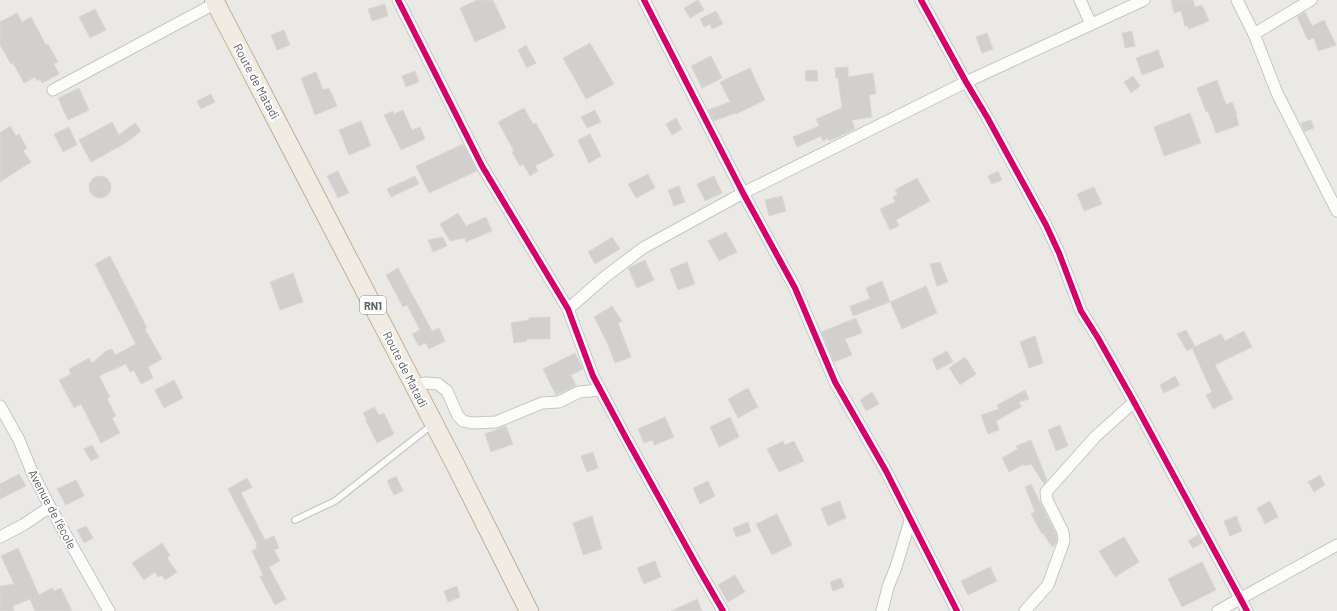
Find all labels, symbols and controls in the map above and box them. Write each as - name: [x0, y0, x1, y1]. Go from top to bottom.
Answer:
- street label: Route de Matadi: [231, 41, 283, 121]
- road number: RN1: [360, 296, 386, 314]
- street label: Route de Matadi: [381, 329, 431, 409]
- street label: Avenue de l'école: [26, 467, 80, 551]

